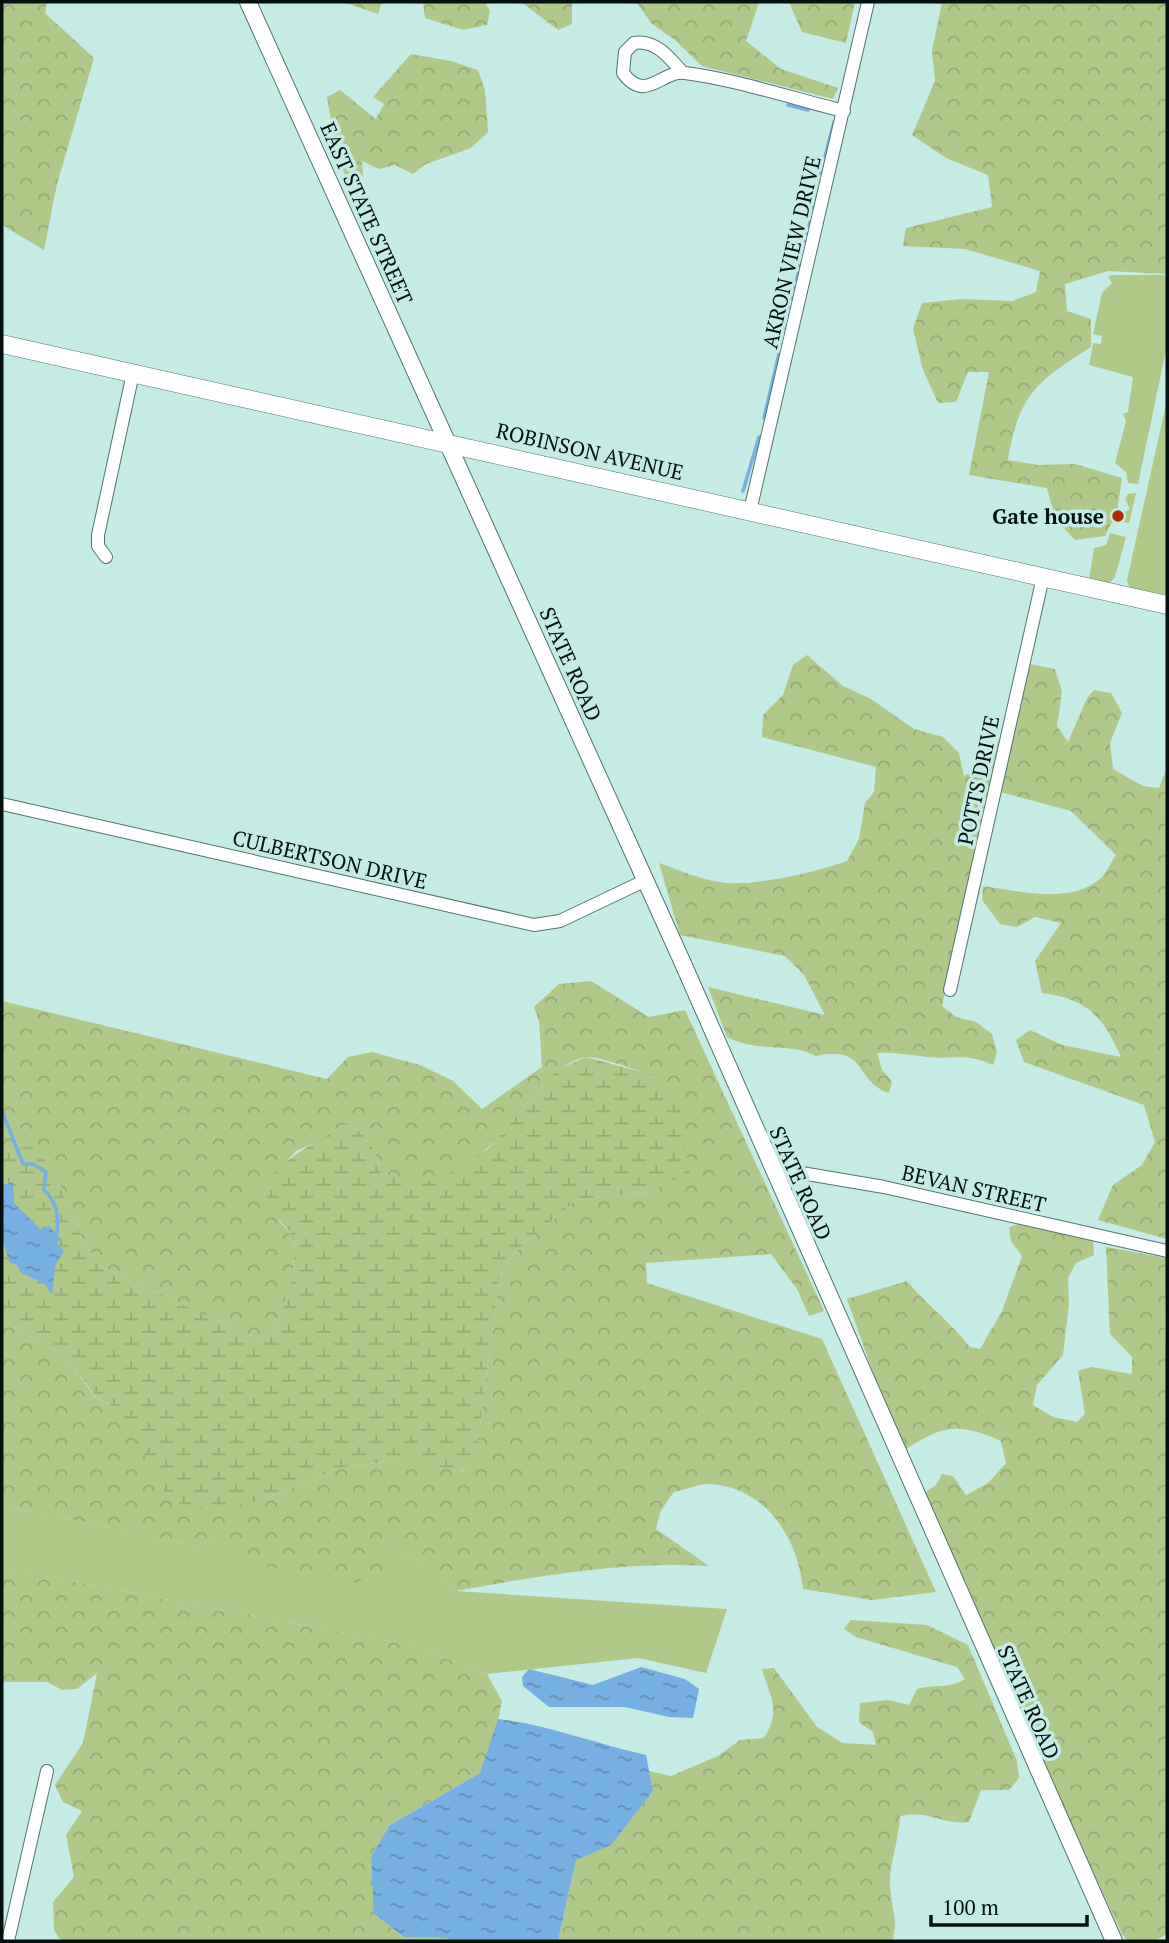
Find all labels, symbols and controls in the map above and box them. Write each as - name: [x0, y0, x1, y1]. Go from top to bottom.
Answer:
- street label: EAST STATE STREET: [314, 118, 420, 308]
- street label: AKRON VIEW DRIVE: [755, 153, 827, 351]
- street label: ROBINSON AVENUE: [494, 416, 686, 486]
- place label: Gate house: [992, 502, 1104, 530]
- marker: Gate house: [1110, 508, 1126, 524]
- street label: STATE ROAD: [533, 603, 609, 725]
- street label: POTTS DRIVE: [951, 713, 1005, 847]
- street label: CULBERTSON DRIVE: [230, 823, 430, 895]
- street label: STATE ROAD: [763, 1122, 839, 1244]
- street label: BEVAN STREET: [899, 1158, 1049, 1218]
- street label: STATE ROAD: [991, 1641, 1067, 1763]
- scale bar: [931, 1884, 1087, 1928]
- text: 100 m: [942, 1893, 999, 1921]

